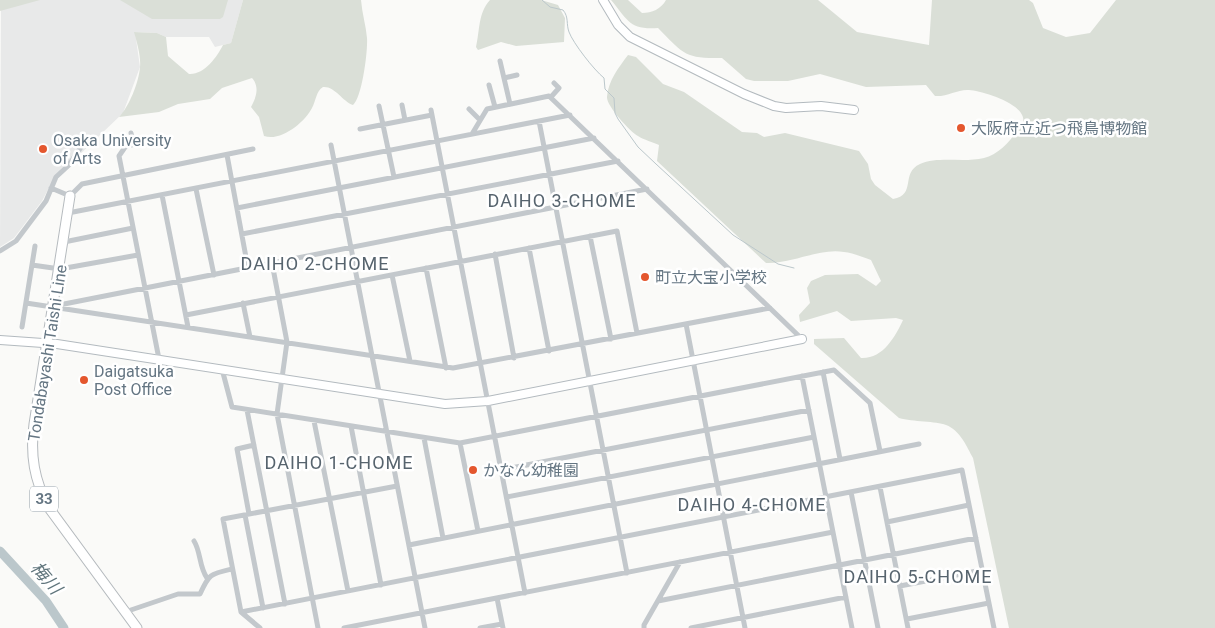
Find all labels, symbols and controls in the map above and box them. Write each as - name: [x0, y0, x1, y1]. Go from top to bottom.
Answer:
- place label: 大阪府立近つ飛鳥博物館: [971, 119, 1147, 138]
- marker: 大阪府立近つ飛鳥博物館: [955, 122, 967, 134]
- place label: Osaka University of Arts: [53, 131, 172, 168]
- marker: Osaka University of Arts: [37, 143, 49, 155]
- district label: DAIHO 3-CHOME: [488, 190, 636, 211]
- district label: DAIHO 2-CHOME: [241, 253, 389, 274]
- street label: Tondabayashi Taishi Line: [24, 263, 71, 443]
- place label: 町立大宝小学校: [655, 268, 767, 287]
- marker: 町立大宝小学校: [639, 271, 651, 283]
- place label: Daigatsuka Post Office: [94, 362, 174, 399]
- marker: Daigatsuka Post Office: [78, 374, 90, 386]
- district label: DAIHO 1-CHOME: [265, 452, 413, 473]
- place label: かなん幼稚園: [483, 461, 579, 480]
- marker: かなん幼稚園: [467, 464, 479, 476]
- road number: 33: [30, 486, 58, 512]
- district label: DAIHO 4-CHOME: [678, 494, 826, 515]
- water label: 梅川: [27, 557, 67, 600]
- district label: DAIHO 5-CHOME: [844, 566, 992, 587]

